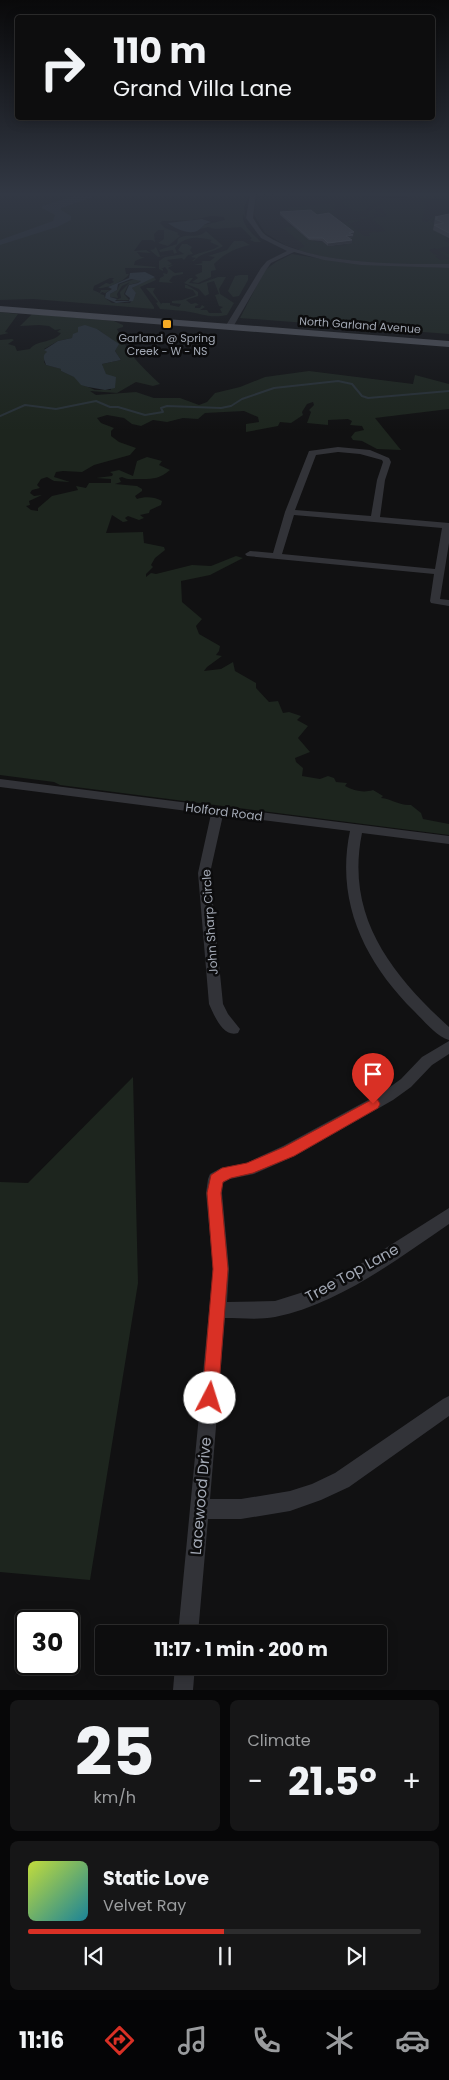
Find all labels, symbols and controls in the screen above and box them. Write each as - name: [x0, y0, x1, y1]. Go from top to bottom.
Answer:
- text: 110 m: [113, 26, 207, 75]
- icon: right: [30, 35, 95, 100]
- text: Grand Villa Lane: [113, 73, 292, 104]
- street label: North Garland Avenue: [299, 313, 421, 337]
- marker: Garland @ Spring Creek - W - NS: [161, 318, 173, 330]
- place label: Garland @ Spring Creek - W - NS: [119, 330, 215, 359]
- street label: Holford Road: [185, 798, 264, 825]
- street label: John Sharp Circle: [197, 869, 222, 975]
- pin: [352, 1053, 394, 1104]
- icon: arrive: [359, 1060, 387, 1088]
- street label: Tree Top Lane: [301, 1238, 402, 1307]
- position arrow: [183, 1371, 235, 1423]
- street label: Lacewood Drive: [185, 1436, 216, 1556]
- speed limit sign: 30: [15, 1610, 80, 1675]
- text: 11:17 · 1 min · 200 m: [154, 1636, 328, 1663]
- text: 25: [75, 1707, 154, 1798]
- text: Climate: [248, 1729, 311, 1752]
- text: 21.5°: [288, 1755, 377, 1808]
- text: −: [248, 1762, 263, 1801]
- text: +: [402, 1762, 421, 1801]
- text: km/h: [93, 1786, 136, 1809]
- text: Static Love: [103, 1865, 209, 1892]
- text: Velvet Ray: [103, 1894, 186, 1917]
- icon: previous: [80, 1942, 108, 1970]
- icon: pause: [211, 1942, 239, 1970]
- icon: next: [342, 1942, 370, 1970]
- icon: directions: [102, 2023, 137, 2058]
- icon: music: [175, 2023, 210, 2058]
- icon: phone: [249, 2023, 284, 2058]
- icon: climate: [322, 2023, 357, 2058]
- icon: car: [395, 2023, 430, 2058]
- text: 11:16: [19, 2025, 64, 2056]

